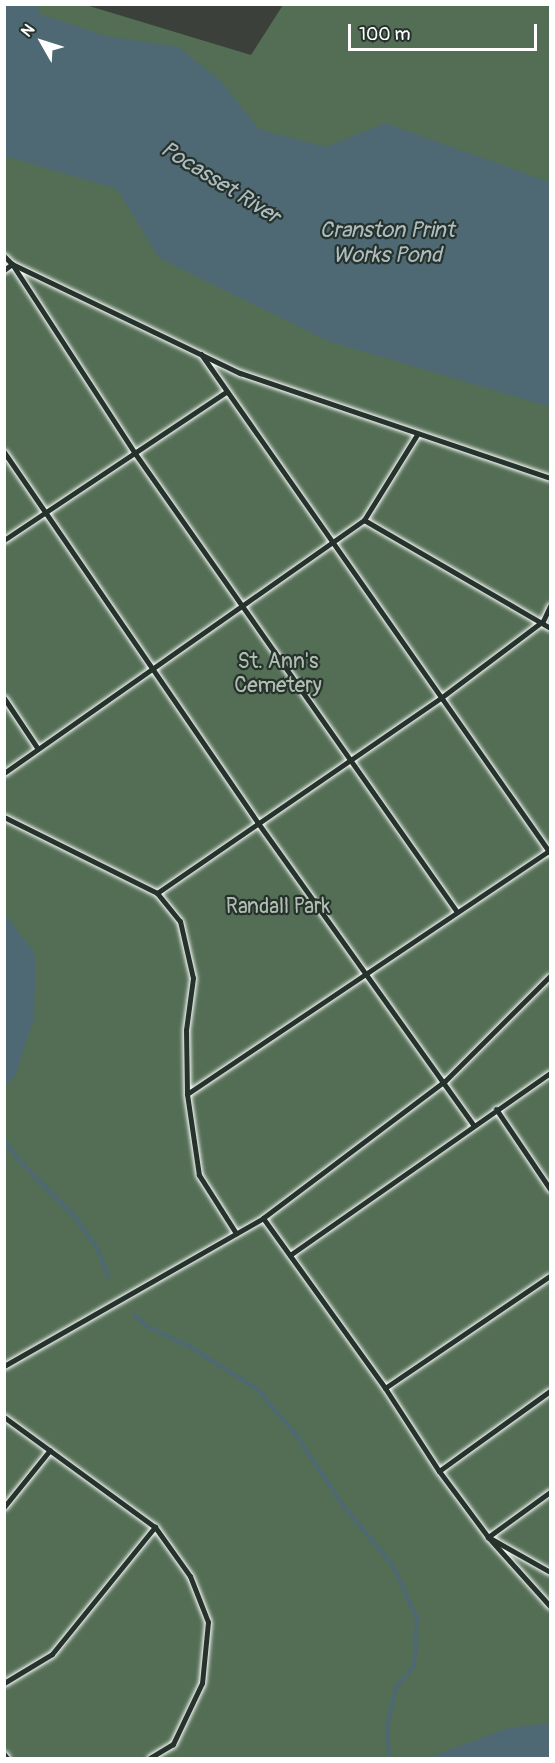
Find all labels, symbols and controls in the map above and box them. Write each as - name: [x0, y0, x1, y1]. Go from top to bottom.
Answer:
- north arrow: [12, 12, 72, 72]
- scale bar: [351, 12, 540, 50]
- text: N: [17, 20, 39, 41]
- text: 100 m: [359, 23, 411, 46]
- water label: Pocasset River: [156, 136, 284, 230]
- water label: Cranston Print Works Pond: [320, 217, 454, 268]
- park label: St. Ann's Cemetery: [234, 649, 322, 699]
- park label: Randall Park: [226, 894, 330, 920]

